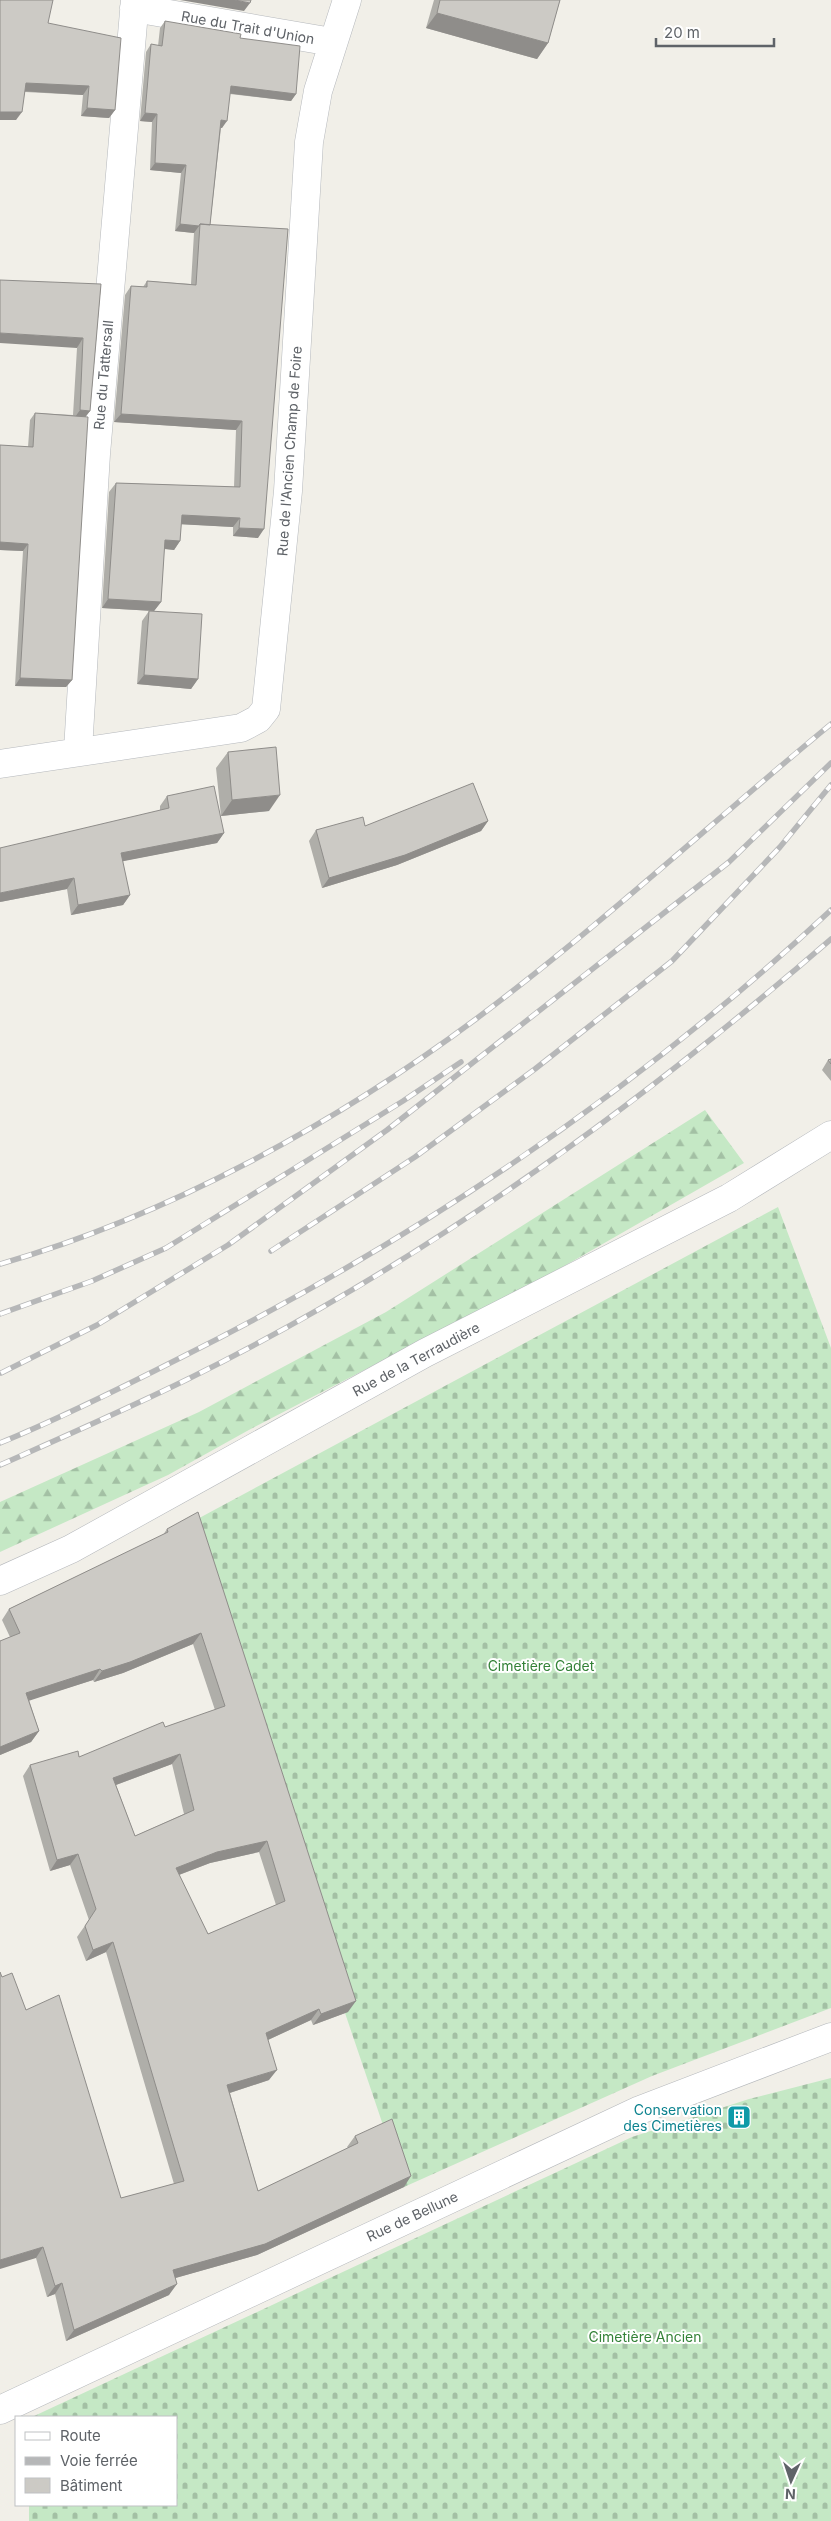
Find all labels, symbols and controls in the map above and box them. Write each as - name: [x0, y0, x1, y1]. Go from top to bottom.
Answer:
- street label: Rue du Trait d'Union: [180, 7, 316, 47]
- scale bar: [656, 15, 774, 47]
- text: 20 m: [664, 23, 700, 42]
- street label: Rue du Tattersall: [90, 319, 116, 431]
- street label: Rue de l'Ancien Champ de Foire: [273, 345, 305, 557]
- street label: Rue de la Terraudière: [349, 1318, 483, 1400]
- park label: Cimetière Cadet: [488, 1657, 595, 1674]
- place label: Conservation des Cimetières: [623, 2101, 722, 2134]
- building icon: Conservation des Cimetières: [726, 2104, 752, 2130]
- street label: Rue de Bellune: [364, 2187, 460, 2245]
- park label: Cimetière Ancien: [588, 2328, 702, 2345]
- legend: [15, 2416, 178, 2506]
- text: Route: [60, 2426, 101, 2445]
- text: Voie ferrée: [60, 2451, 138, 2470]
- north arrow: [766, 2456, 816, 2506]
- text: Bâtiment: [60, 2476, 123, 2495]
- text: N: [785, 2486, 796, 2503]

